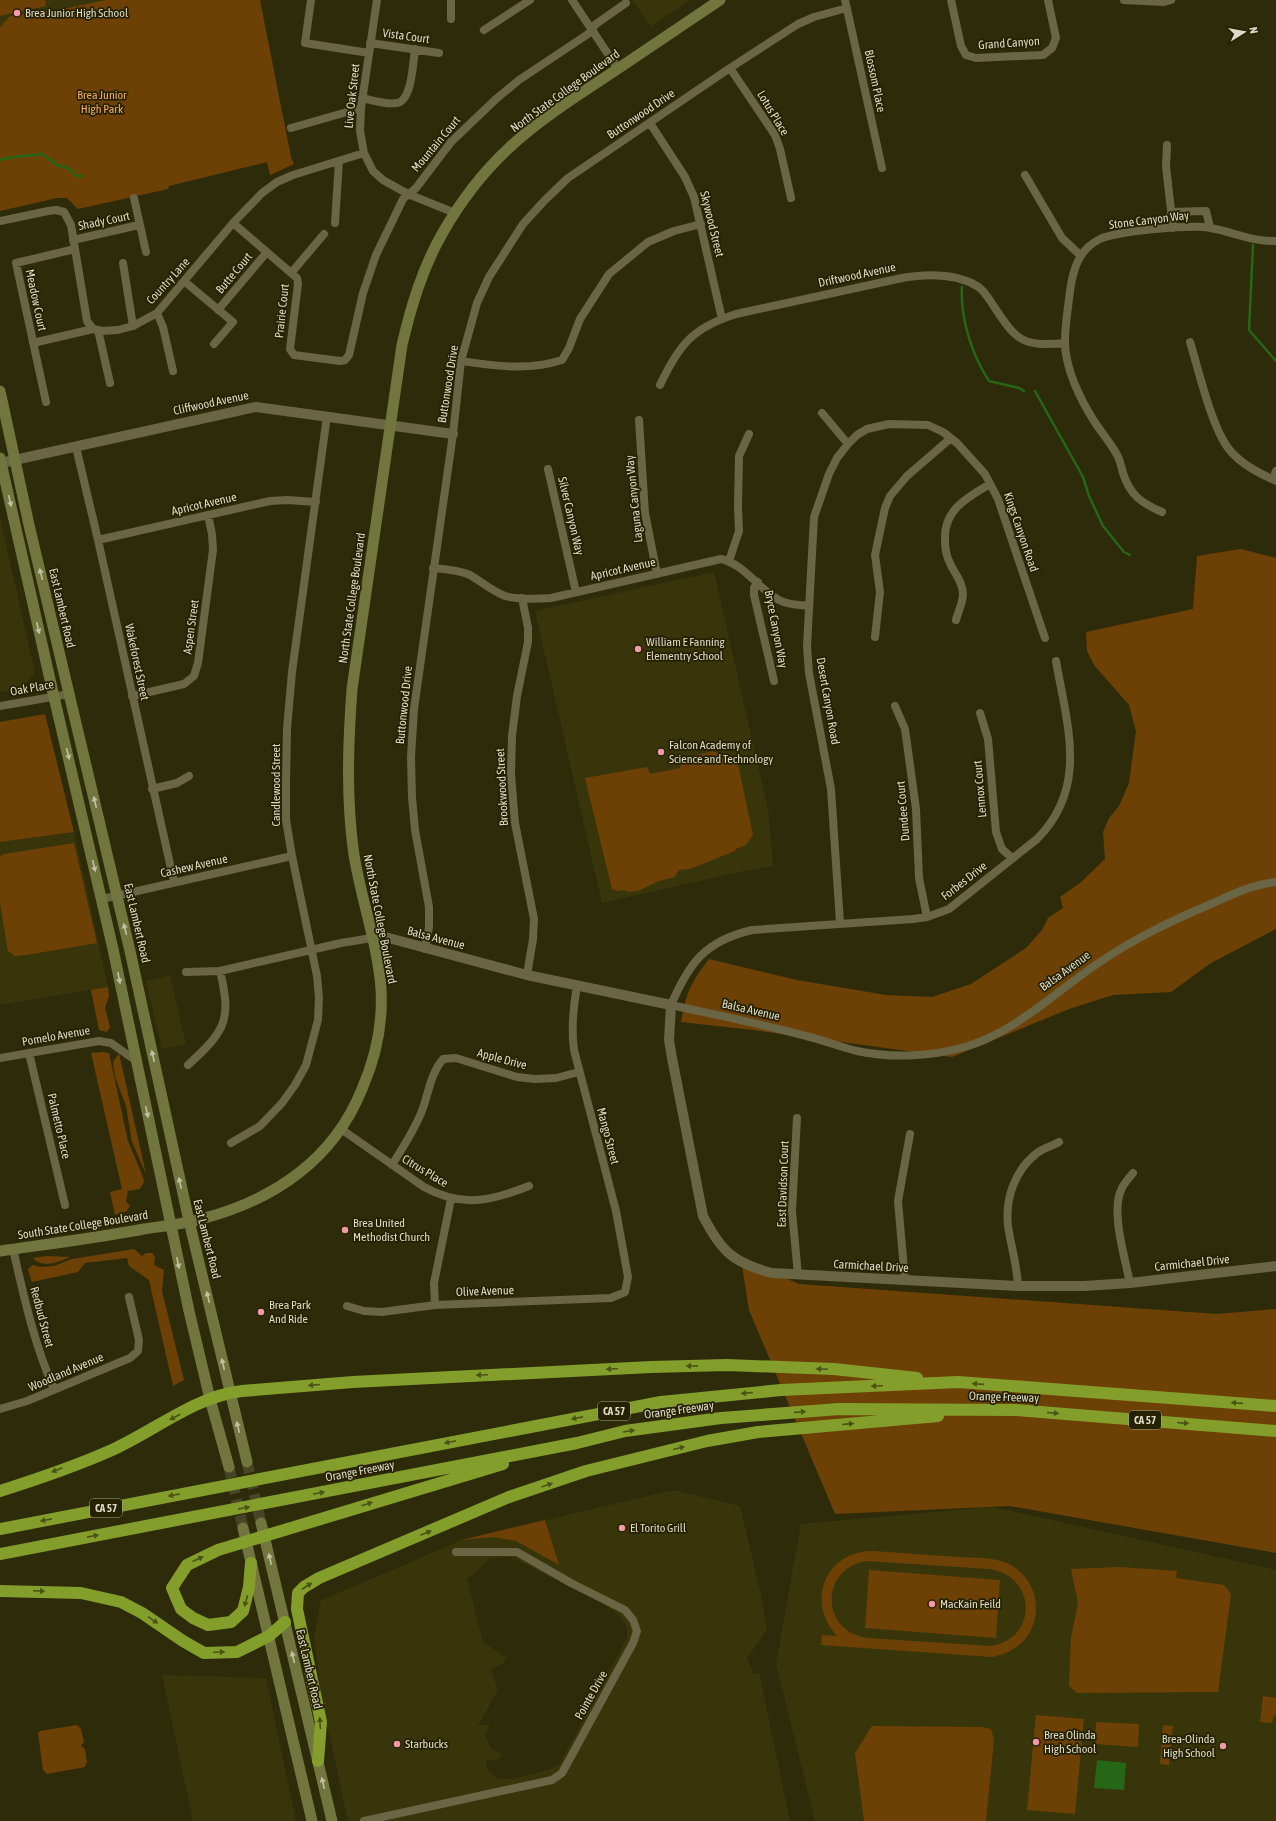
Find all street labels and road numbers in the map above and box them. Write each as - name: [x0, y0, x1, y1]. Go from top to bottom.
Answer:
- street label: Vista Court: [382, 26, 431, 46]
- street label: Grand Canyon: [978, 34, 1040, 52]
- street label: North State College Boulevard: [508, 47, 622, 135]
- street label: Blossom Place: [862, 49, 888, 113]
- street label: Live Oak Street: [342, 62, 362, 129]
- street label: Buttonwood Drive: [604, 86, 678, 142]
- street label: Lotus Place: [754, 88, 792, 138]
- street label: Mountain Court: [409, 113, 464, 175]
- street label: Skywood Street: [697, 190, 727, 259]
- street label: Stone Canyon Way: [1108, 208, 1190, 232]
- street label: Shady Court: [77, 209, 132, 233]
- street label: Butte Court: [213, 249, 255, 296]
- street label: Country Lane: [143, 255, 193, 307]
- street label: Driftwood Avenue: [817, 260, 897, 290]
- street label: Meadow Court: [23, 268, 49, 333]
- street label: Prairie Court: [272, 283, 292, 339]
- street label: Buttonwood Drive: [435, 344, 461, 424]
- street label: Cliffwood Avenue: [172, 388, 250, 418]
- street label: Laguna Canyon Way: [622, 455, 646, 543]
- street label: Silver Canyon Way: [555, 475, 587, 557]
- street label: Apricot Avenue: [170, 490, 238, 518]
- street label: Kings Canyon Road: [1001, 490, 1041, 574]
- street label: North State College Boulevard: [336, 532, 368, 664]
- street label: Apricot Avenue: [589, 555, 657, 583]
- street label: East Lambert Road: [46, 567, 78, 649]
- street label: Bryce Canyon Way: [762, 589, 790, 669]
- street label: Aspen Street: [180, 598, 202, 655]
- street label: Wakeforest Street: [122, 622, 152, 702]
- street label: Desert Canyon Road: [813, 656, 843, 746]
- street label: Buttonwood Drive: [393, 665, 415, 745]
- street label: Oak Place: [9, 677, 55, 699]
- street label: Candlewood Street: [269, 743, 283, 826]
- street label: Brookwood Street: [493, 747, 511, 826]
- street label: Lennox Court: [970, 759, 989, 818]
- street label: Dundee Court: [893, 780, 913, 842]
- street label: Cashew Avenue: [159, 851, 229, 881]
- street label: North State College Boulevard: [361, 853, 399, 985]
- street label: Forbes Drive: [938, 859, 990, 903]
- street label: East Lambert Road: [121, 882, 153, 964]
- street label: Balsa Avenue: [406, 924, 466, 952]
- street label: Balsa Avenue: [1037, 948, 1093, 994]
- street label: Balsa Avenue: [721, 997, 781, 1023]
- street label: Pomelo Avenue: [21, 1023, 91, 1049]
- street label: Apple Drive: [476, 1046, 528, 1072]
- street label: Palmetto Place: [45, 1092, 73, 1160]
- street label: Mango Street: [594, 1106, 622, 1166]
- street label: East Davidson Court: [774, 1140, 792, 1228]
- street label: Citrus Place: [399, 1152, 451, 1190]
- street label: East Lambert Road: [190, 1198, 224, 1280]
- street label: South State College Boulevard: [17, 1208, 149, 1242]
- street label: Carmichael Drive: [1154, 1252, 1230, 1274]
- street label: Carmichael Drive: [833, 1257, 909, 1275]
- street label: Olive Avenue: [456, 1283, 514, 1299]
- street label: Redbud Street: [27, 1285, 57, 1349]
- street label: Woodland Avenue: [26, 1350, 106, 1394]
- street label: Orange Freeway: [969, 1389, 1039, 1405]
- street label: Orange Freeway: [643, 1398, 715, 1422]
- road number: CA 57: [598, 1402, 630, 1420]
- road number: CA 57: [1129, 1411, 1161, 1429]
- street label: Orange Freeway: [324, 1457, 396, 1485]
- road number: CA 57: [90, 1499, 122, 1517]
- street label: East Lambert Road: [293, 1628, 325, 1710]
- street label: Pointe Drive: [572, 1668, 610, 1722]

